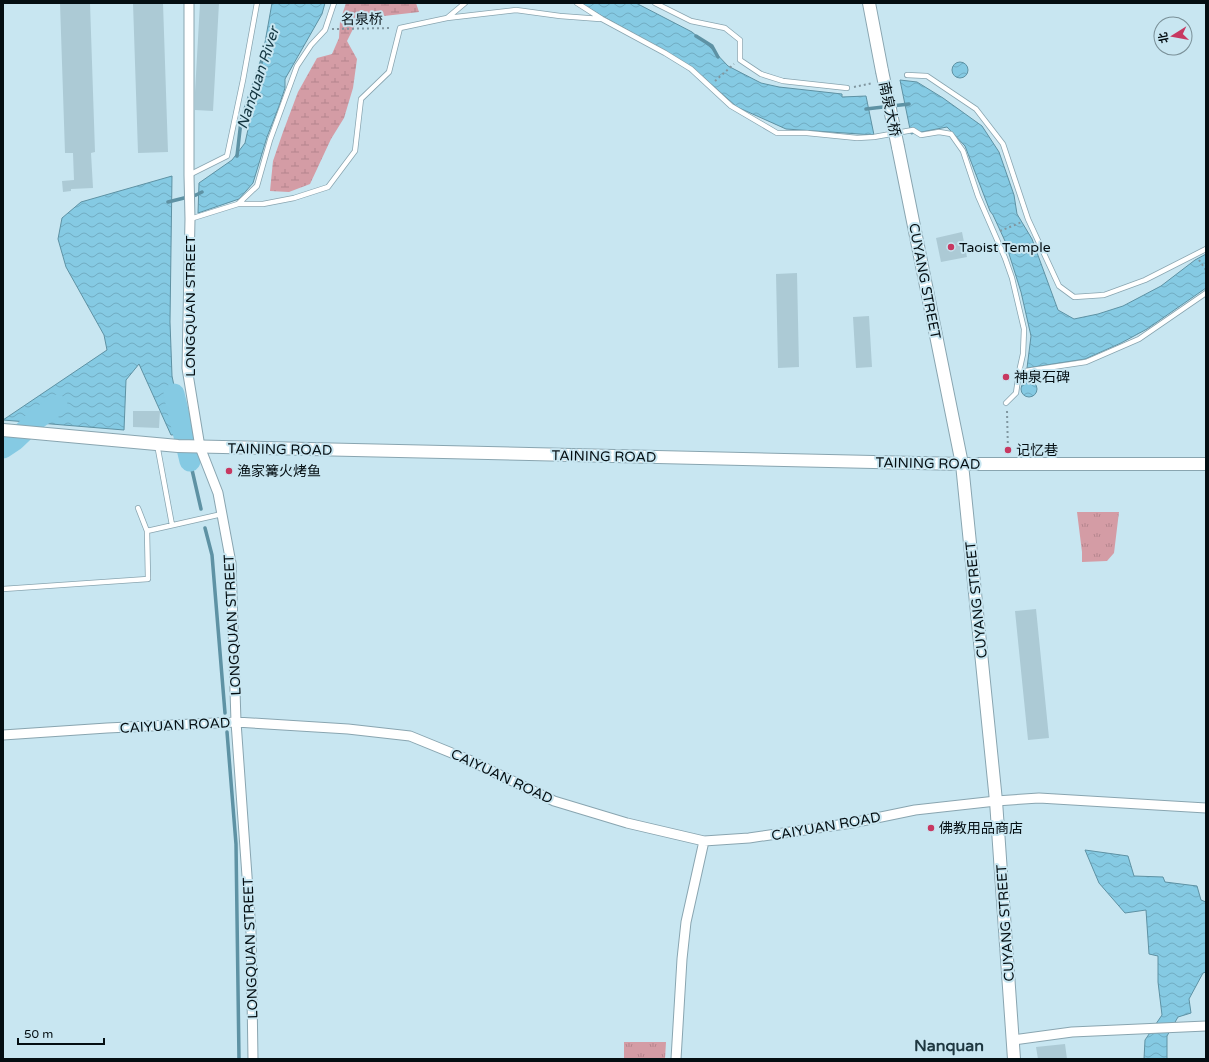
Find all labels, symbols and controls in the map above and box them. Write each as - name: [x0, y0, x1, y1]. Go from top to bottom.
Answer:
- street label: 名泉桥: [341, 11, 383, 28]
- north arrow: [1153, 16, 1193, 56]
- water label: Nanquan River: [233, 23, 284, 131]
- text: 北: [1156, 31, 1171, 44]
- street label: 南泉大桥: [875, 80, 904, 138]
- street label: CUYANG STREET: [905, 222, 944, 341]
- street label: LONGQUAN STREET: [182, 235, 199, 377]
- place label: Taoist Temple: [959, 239, 1051, 256]
- marker: Taoist Temple: [946, 242, 956, 252]
- place label: 神泉石碑: [1014, 369, 1070, 386]
- marker: 神泉石碑: [1001, 372, 1011, 382]
- street label: TAINING ROAD: [227, 440, 333, 459]
- place label: 记忆巷: [1016, 442, 1058, 459]
- marker: 记忆巷: [1003, 445, 1013, 455]
- street label: TAINING ROAD: [551, 447, 657, 466]
- street label: TAINING ROAD: [875, 454, 981, 473]
- place label: 渔家篝火烤鱼: [237, 463, 321, 480]
- marker: 渔家篝火烤鱼: [224, 466, 234, 476]
- street label: CUYANG STREET: [962, 540, 991, 659]
- street label: LONGQUAN STREET: [220, 554, 245, 696]
- street label: CAIYUAN ROAD: [119, 714, 231, 737]
- street label: CAIYUAN ROAD: [448, 745, 556, 808]
- street label: CAIYUAN ROAD: [770, 808, 882, 844]
- place label: 佛教用品商店: [939, 820, 1023, 837]
- marker: 佛教用品商店: [926, 823, 936, 833]
- street label: CUYANG STREET: [993, 863, 1018, 982]
- street label: LONGQUAN STREET: [240, 877, 261, 1019]
- scale bar: [18, 1020, 104, 1046]
- text: 50 m: [24, 1027, 53, 1041]
- district label: Nanquan: [914, 1036, 984, 1056]

